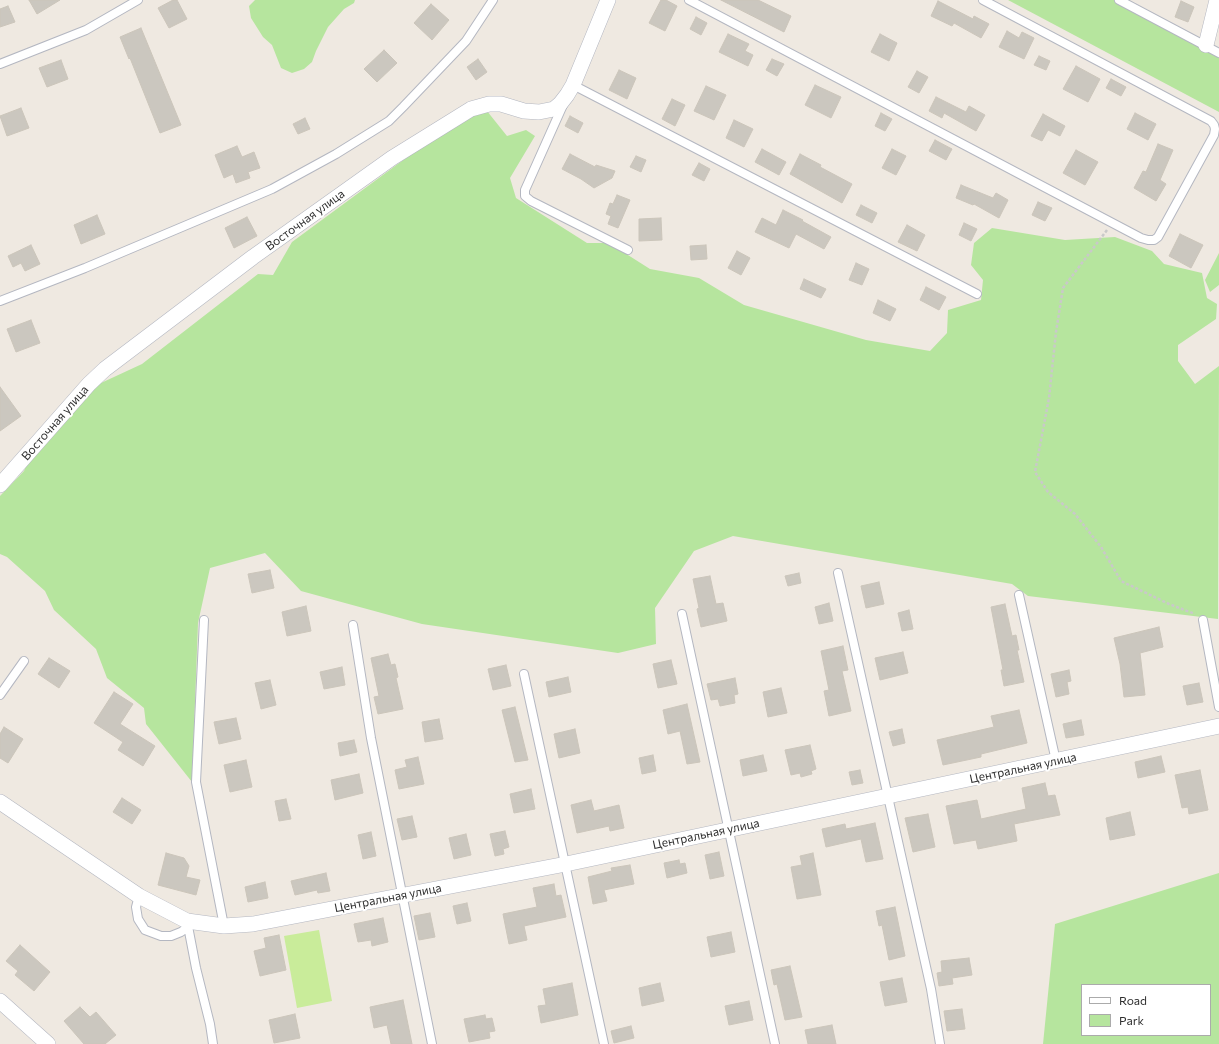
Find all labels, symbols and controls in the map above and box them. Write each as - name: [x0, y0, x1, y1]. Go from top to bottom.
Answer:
- street label: Восточная улица: [263, 186, 347, 254]
- street label: Восточная улица: [19, 383, 91, 463]
- street label: Центральная улица: [968, 750, 1078, 786]
- street label: Центральная улица: [651, 816, 761, 852]
- street label: Центральная улица: [333, 881, 443, 915]
- legend: [1081, 984, 1211, 1036]
- text: Road: [1119, 993, 1147, 1007]
- text: Park: [1119, 1013, 1144, 1027]

